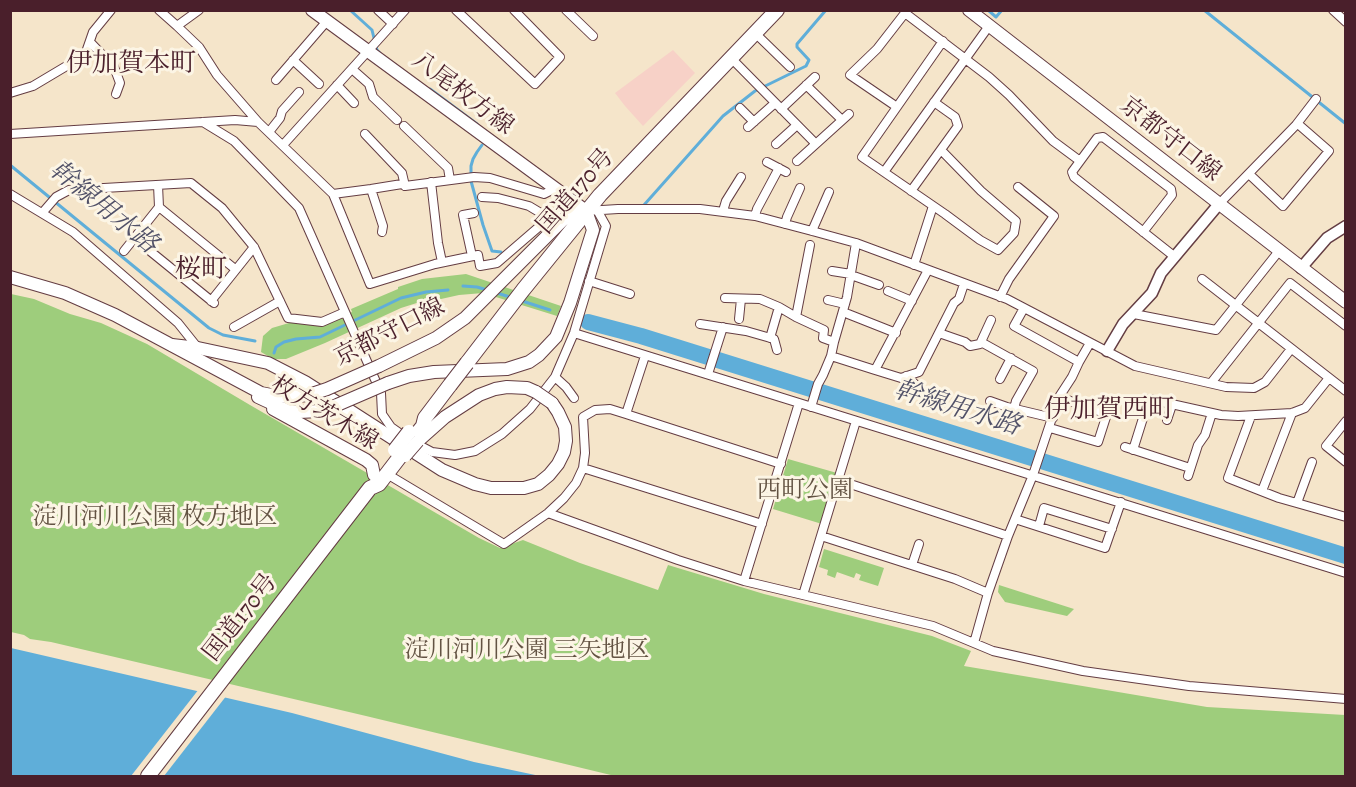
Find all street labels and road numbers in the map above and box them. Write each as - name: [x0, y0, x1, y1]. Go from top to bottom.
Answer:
- street label: 八尾枚方線: [405, 46, 519, 142]
- street label: 京都守口線: [1114, 92, 1226, 188]
- street label: 国道170号: [531, 144, 621, 240]
- street label: 京都守口線: [330, 293, 450, 373]
- street label: 枚方茨木線: [265, 371, 383, 457]
- street label: 国道170号: [198, 569, 284, 667]

